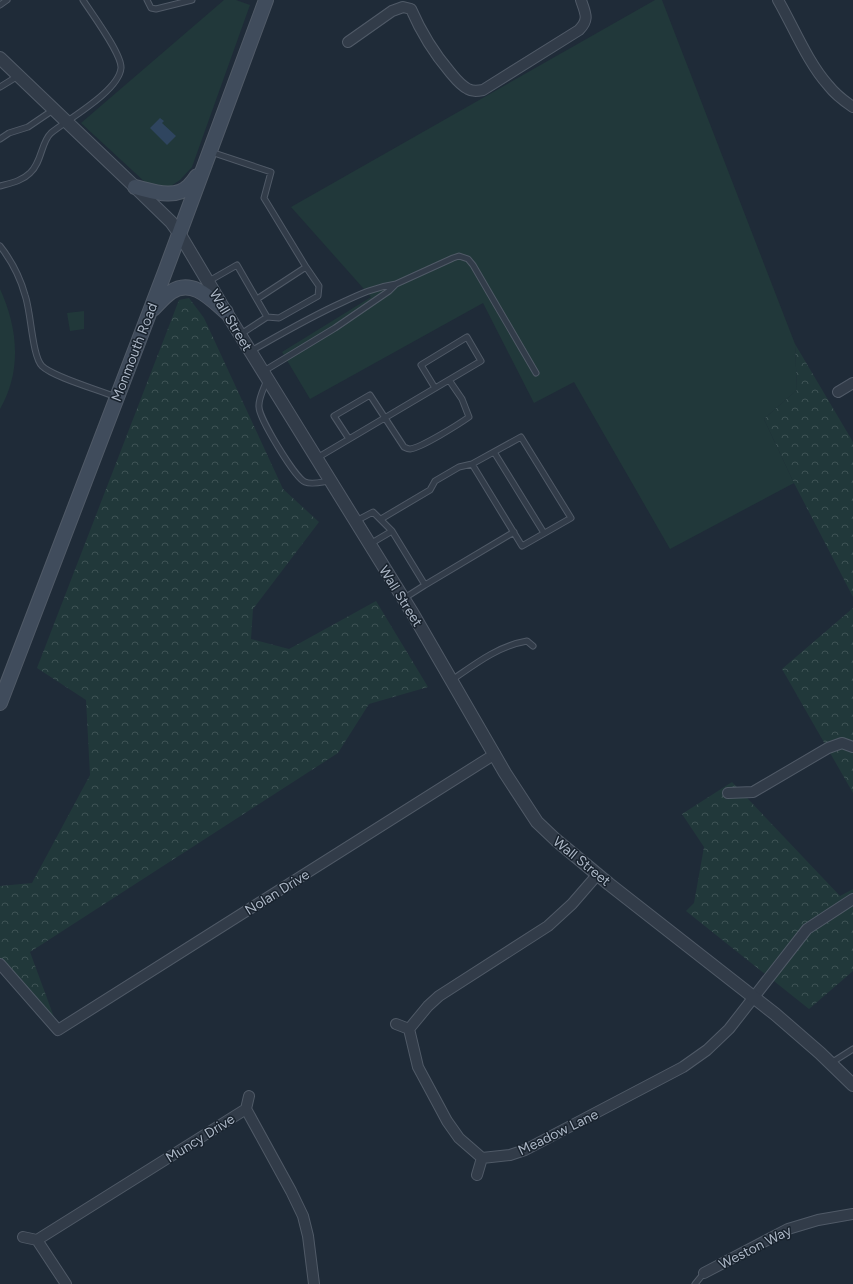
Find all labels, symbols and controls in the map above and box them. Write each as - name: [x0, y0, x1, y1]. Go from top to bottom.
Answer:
- street label: Wall Street: [206, 286, 256, 354]
- street label: Monmouth Road: [108, 300, 161, 404]
- street label: Wall Street: [375, 563, 426, 630]
- street label: Wall Street: [550, 833, 614, 890]
- street label: Nolan Drive: [242, 866, 313, 919]
- street label: Meadow Lane: [515, 1106, 601, 1159]
- street label: Muncy Drive: [163, 1110, 238, 1166]
- street label: Weston Way: [716, 1222, 795, 1273]

